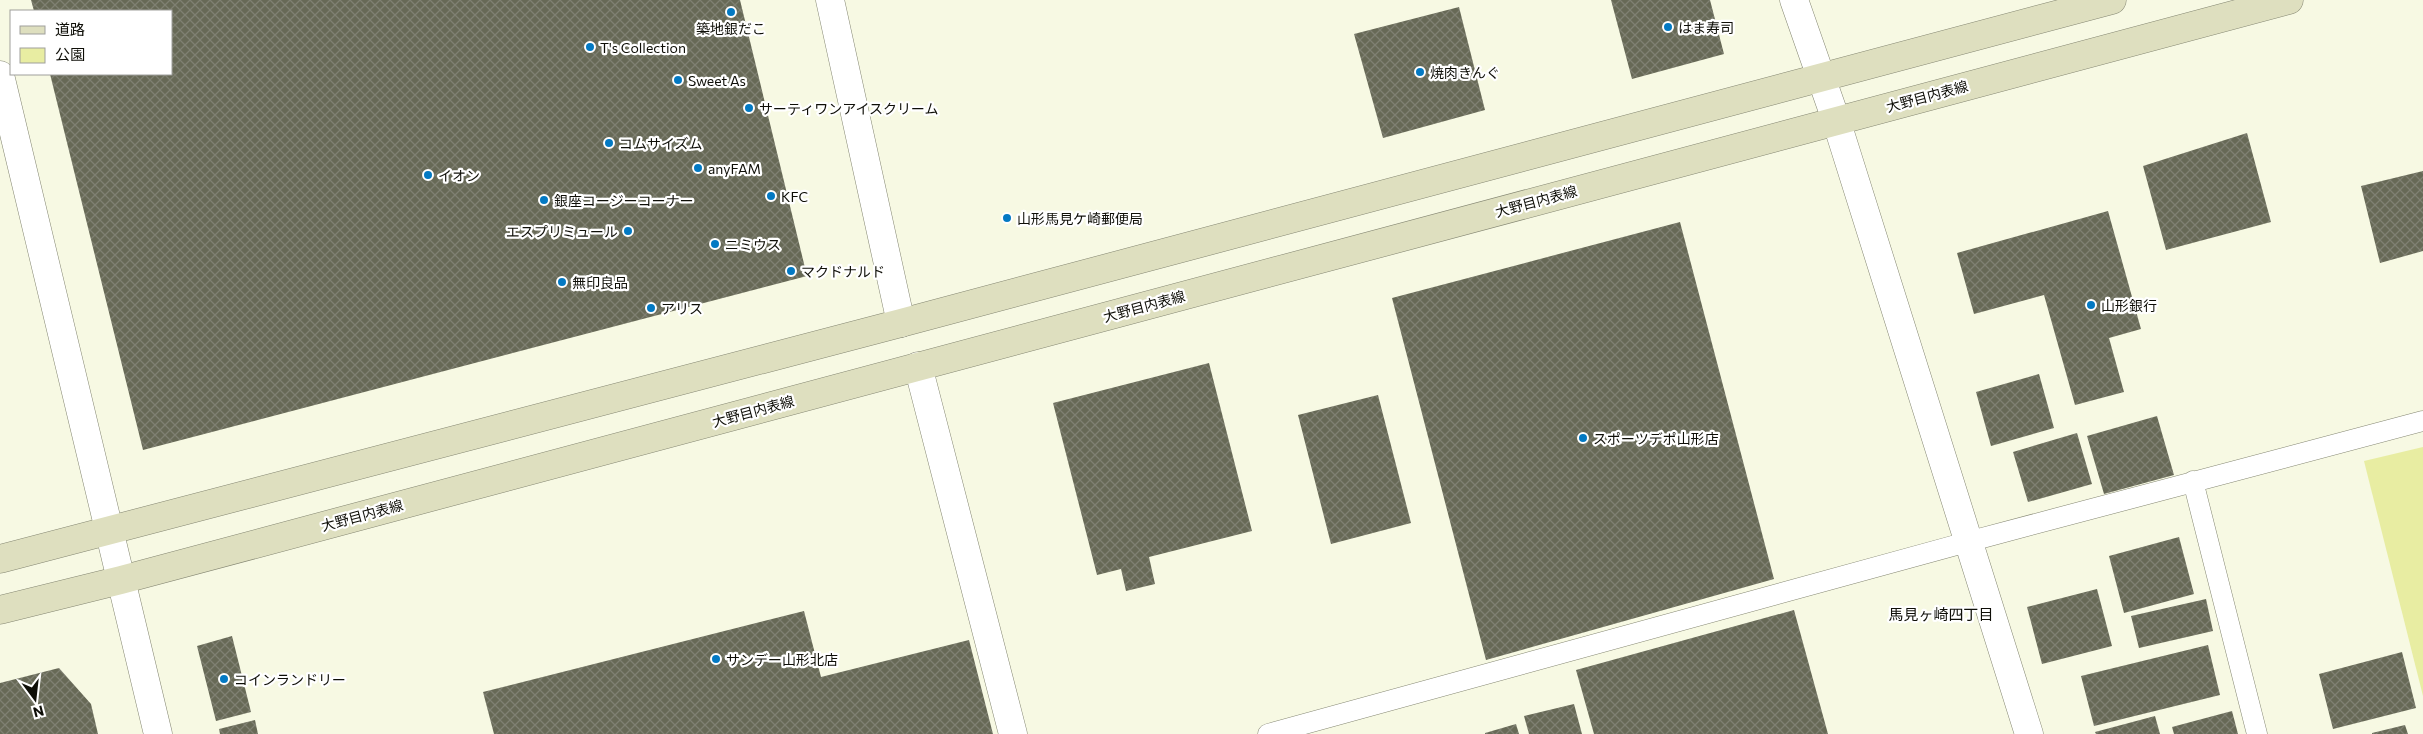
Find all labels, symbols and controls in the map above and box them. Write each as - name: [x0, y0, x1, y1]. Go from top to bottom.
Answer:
- marker: 築地銀だこ: [725, 6, 737, 18]
- legend: [10, 10, 172, 75]
- place label: はま寿司: [1678, 19, 1734, 36]
- text: 道路: [55, 20, 85, 38]
- place label: 築地銀だこ: [696, 20, 766, 37]
- marker: はま寿司: [1662, 21, 1674, 33]
- place label: T's Collection: [600, 39, 686, 56]
- marker: T's Collection: [584, 41, 596, 53]
- text: 公園: [55, 45, 85, 63]
- place label: 焼肉きんぐ: [1430, 64, 1500, 81]
- marker: 焼肉きんぐ: [1414, 66, 1426, 78]
- place label: Sweet As: [688, 72, 746, 89]
- marker: Sweet As: [672, 74, 684, 86]
- street label: 大野目内表線: [1884, 77, 1970, 115]
- place label: サーティワンアイスクリーム: [759, 100, 939, 117]
- marker: サーティワンアイスクリーム: [743, 102, 755, 114]
- place label: コムサイズム: [619, 135, 703, 152]
- marker: コムサイズム: [603, 137, 615, 149]
- place label: anyFAM: [708, 160, 761, 177]
- marker: anyFAM: [692, 162, 704, 174]
- place label: イオン: [438, 167, 480, 184]
- marker: イオン: [422, 169, 434, 181]
- street label: 大野目内表線: [1493, 182, 1579, 220]
- place label: KFC: [781, 188, 808, 205]
- marker: KFC: [765, 190, 777, 202]
- place label: 銀座コージーコーナー: [554, 192, 694, 209]
- marker: 銀座コージーコーナー: [538, 194, 550, 206]
- place label: 山形馬見ケ崎郵便局: [1017, 210, 1143, 227]
- marker: 山形馬見ケ崎郵便局: [1001, 212, 1013, 224]
- place label: エスプリミュール: [506, 223, 618, 240]
- marker: エスプリミュール: [622, 225, 634, 237]
- place label: ニミウス: [725, 236, 781, 253]
- marker: ニミウス: [709, 238, 721, 250]
- place label: マクドナルド: [801, 263, 885, 280]
- marker: マクドナルド: [785, 265, 797, 277]
- place label: 無印良品: [572, 274, 628, 291]
- marker: 無印良品: [556, 276, 568, 288]
- street label: 大野目内表線: [1101, 287, 1187, 325]
- place label: 山形銀行: [2101, 297, 2157, 314]
- marker: 山形銀行: [2085, 299, 2097, 311]
- place label: アリス: [661, 300, 703, 317]
- marker: アリス: [645, 302, 657, 314]
- street label: 大野目内表線: [710, 392, 796, 430]
- place label: スポーツデポ山形店: [1593, 430, 1719, 447]
- marker: スポーツデポ山形店: [1577, 432, 1589, 444]
- street label: 大野目内表線: [319, 496, 405, 534]
- district label: 馬見ヶ崎四丁目: [1888, 605, 1994, 623]
- place label: サンデー山形北店: [726, 651, 838, 668]
- marker: サンデー山形北店: [710, 653, 722, 665]
- place label: コインランドリー: [234, 671, 346, 688]
- marker: コインランドリー: [218, 673, 230, 685]
- north arrow: [10, 674, 60, 724]
- text: N: [31, 702, 46, 722]

